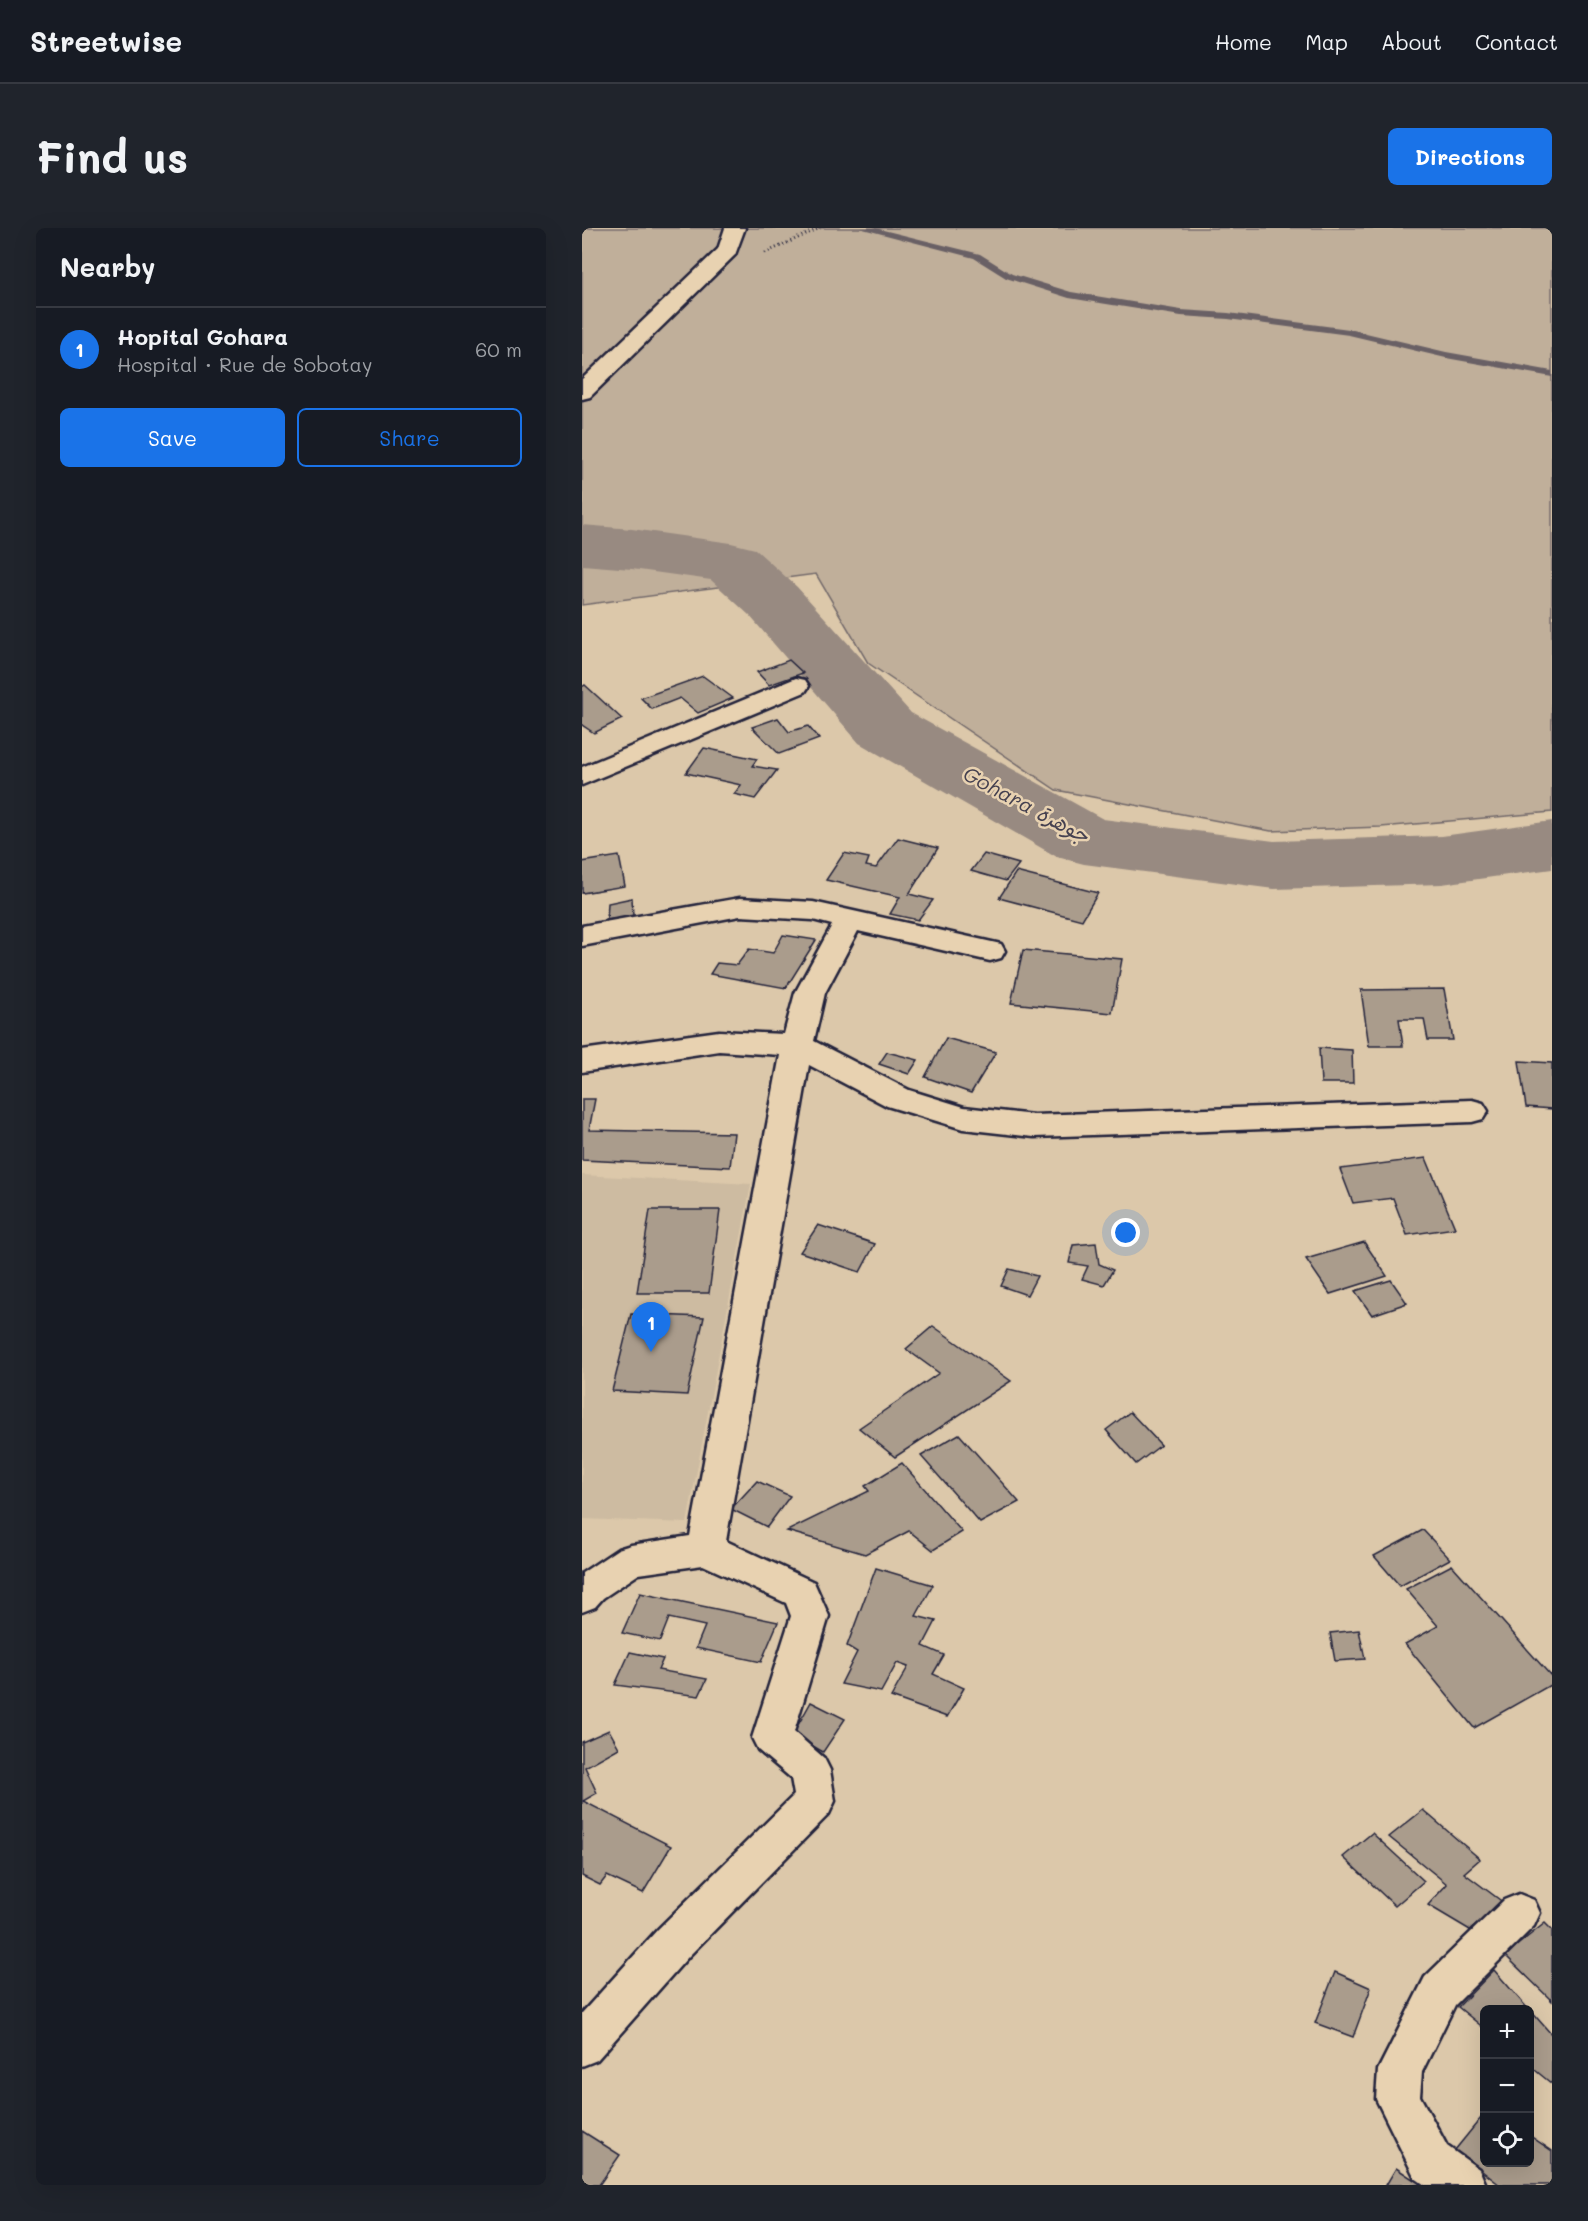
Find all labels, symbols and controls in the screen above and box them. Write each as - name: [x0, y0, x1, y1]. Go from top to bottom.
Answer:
- text: Streetwise: [30, 23, 182, 59]
- text: Home: [1215, 28, 1272, 55]
- text: Map: [1305, 28, 1348, 55]
- text: About: [1381, 28, 1442, 55]
- text: Contact: [1475, 28, 1558, 55]
- button: Directions: [1388, 128, 1552, 185]
- text: Find us: [36, 129, 188, 184]
- text: Nearby: [60, 250, 155, 284]
- text: Hopital Gohara: [117, 322, 288, 351]
- text: 1: [75, 336, 84, 362]
- text: 60 m: [475, 336, 522, 362]
- text: Hospital · Rue de Sobotay: [117, 351, 373, 377]
- button: Save: [60, 408, 285, 467]
- button: Share: [297, 408, 522, 467]
- water label: Gohara جوهرة: [959, 759, 1095, 849]
- your location: [1111, 1218, 1140, 1247]
- pin: 1: [632, 1302, 670, 1352]
- map controls: [1480, 2005, 1534, 2167]
- button: +: [1480, 2005, 1534, 2059]
- button: −: [1480, 2059, 1534, 2113]
- button: locate: [1480, 2113, 1534, 2167]

